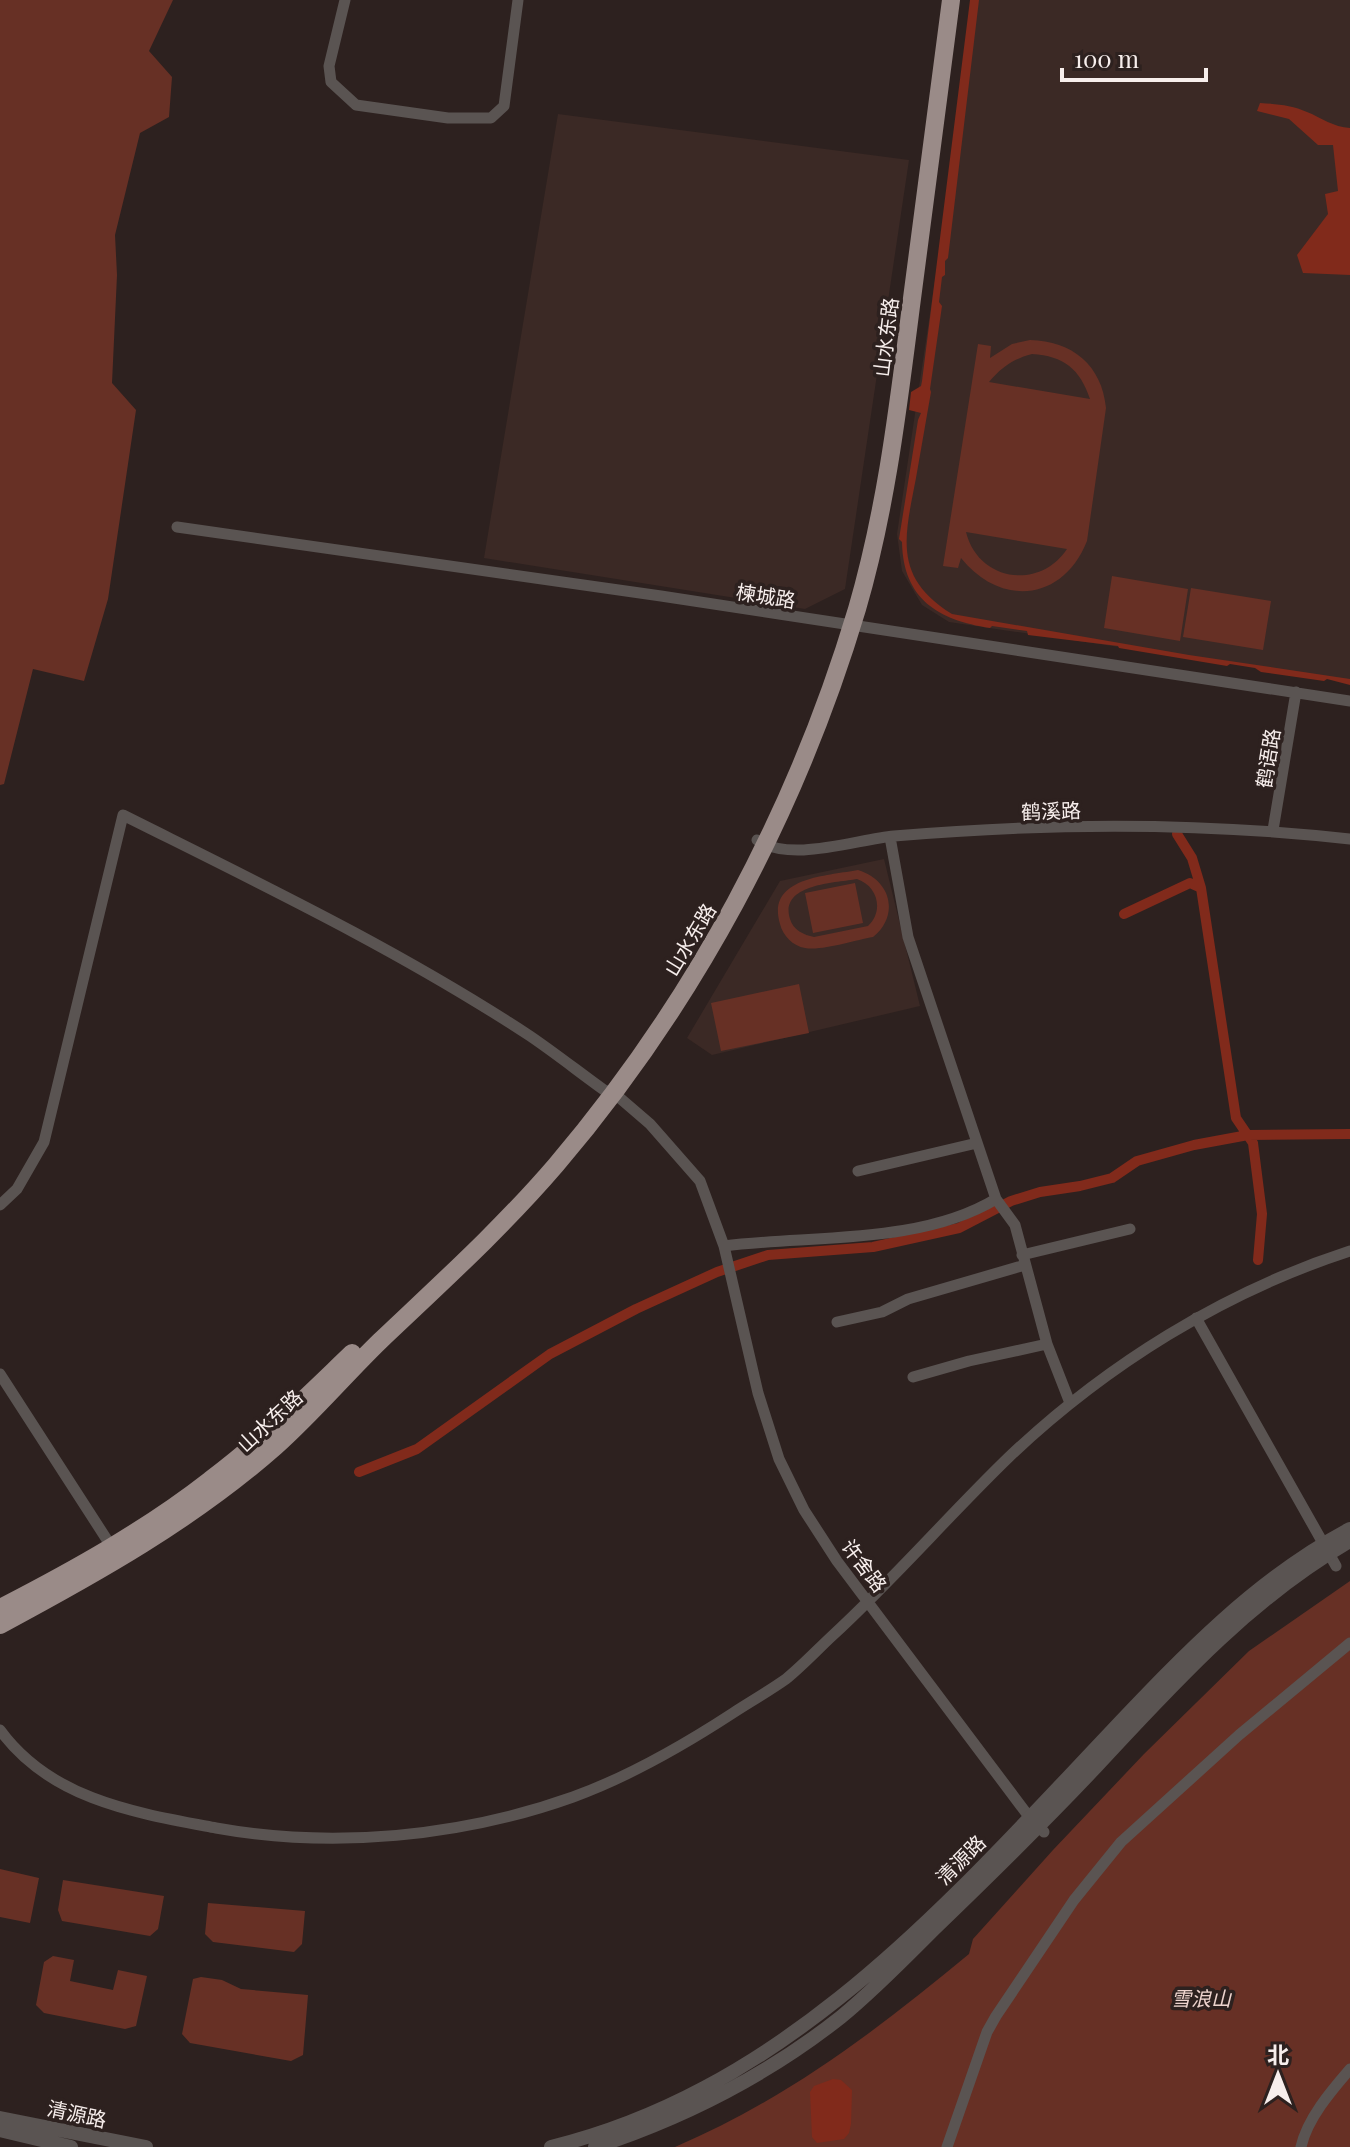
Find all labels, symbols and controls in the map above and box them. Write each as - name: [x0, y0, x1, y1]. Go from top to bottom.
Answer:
- scale bar: [1062, 32, 1206, 82]
- text: 100 m: [1074, 42, 1139, 74]
- street label: 山水东路: [867, 296, 903, 378]
- street label: 楝城路: [734, 577, 798, 613]
- street label: 鹤语路: [1249, 726, 1285, 790]
- street label: 鹤溪路: [1021, 795, 1081, 825]
- street label: 山水东路: [657, 898, 721, 980]
- street label: 山水东路: [231, 1383, 307, 1457]
- street label: 许舍路: [836, 1533, 894, 1597]
- street label: 清源路: [929, 1828, 991, 1890]
- park label: 雪浪山: [1171, 1984, 1233, 2011]
- north arrow: [1238, 2035, 1318, 2115]
- text: 北: [1267, 2039, 1289, 2069]
- street label: 清源路: [45, 2094, 109, 2132]

